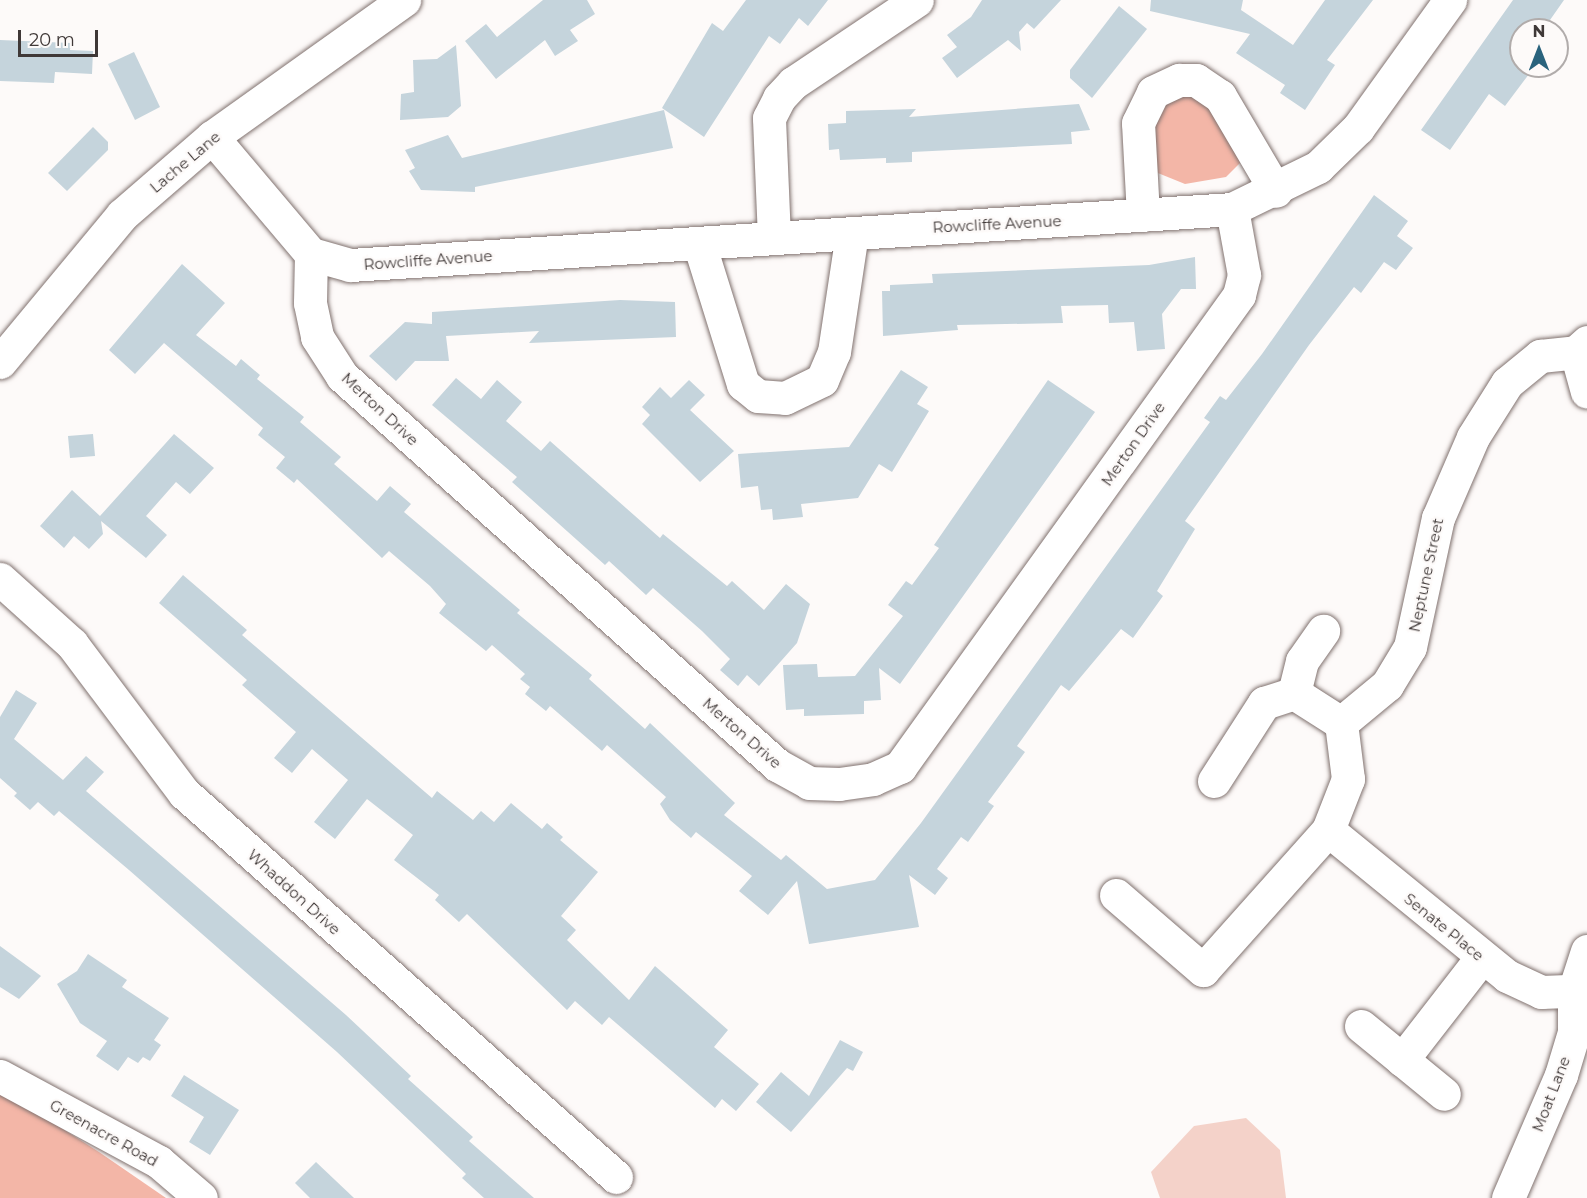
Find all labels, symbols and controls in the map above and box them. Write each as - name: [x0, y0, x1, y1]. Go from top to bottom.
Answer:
- scale bar: [21, 18, 100, 56]
- north arrow: [1509, 18, 1569, 78]
- text: N: [1533, 22, 1545, 41]
- text: 20 m: [29, 29, 75, 51]
- street label: Lache Lane: [146, 127, 224, 197]
- street label: Rowcliffe Avenue: [932, 212, 1062, 236]
- street label: Rowcliffe Avenue: [363, 247, 493, 273]
- street label: Merton Drive: [338, 369, 422, 449]
- street label: Merton Drive: [1097, 399, 1169, 489]
- street label: Neptune Street: [1405, 516, 1447, 634]
- street label: Merton Drive: [699, 694, 785, 772]
- street label: Whaddon Drive: [244, 846, 344, 938]
- street label: Senate Place: [1401, 889, 1487, 965]
- street label: Moat Lane: [1528, 1054, 1574, 1134]
- street label: Greenacre Road: [47, 1096, 161, 1170]

